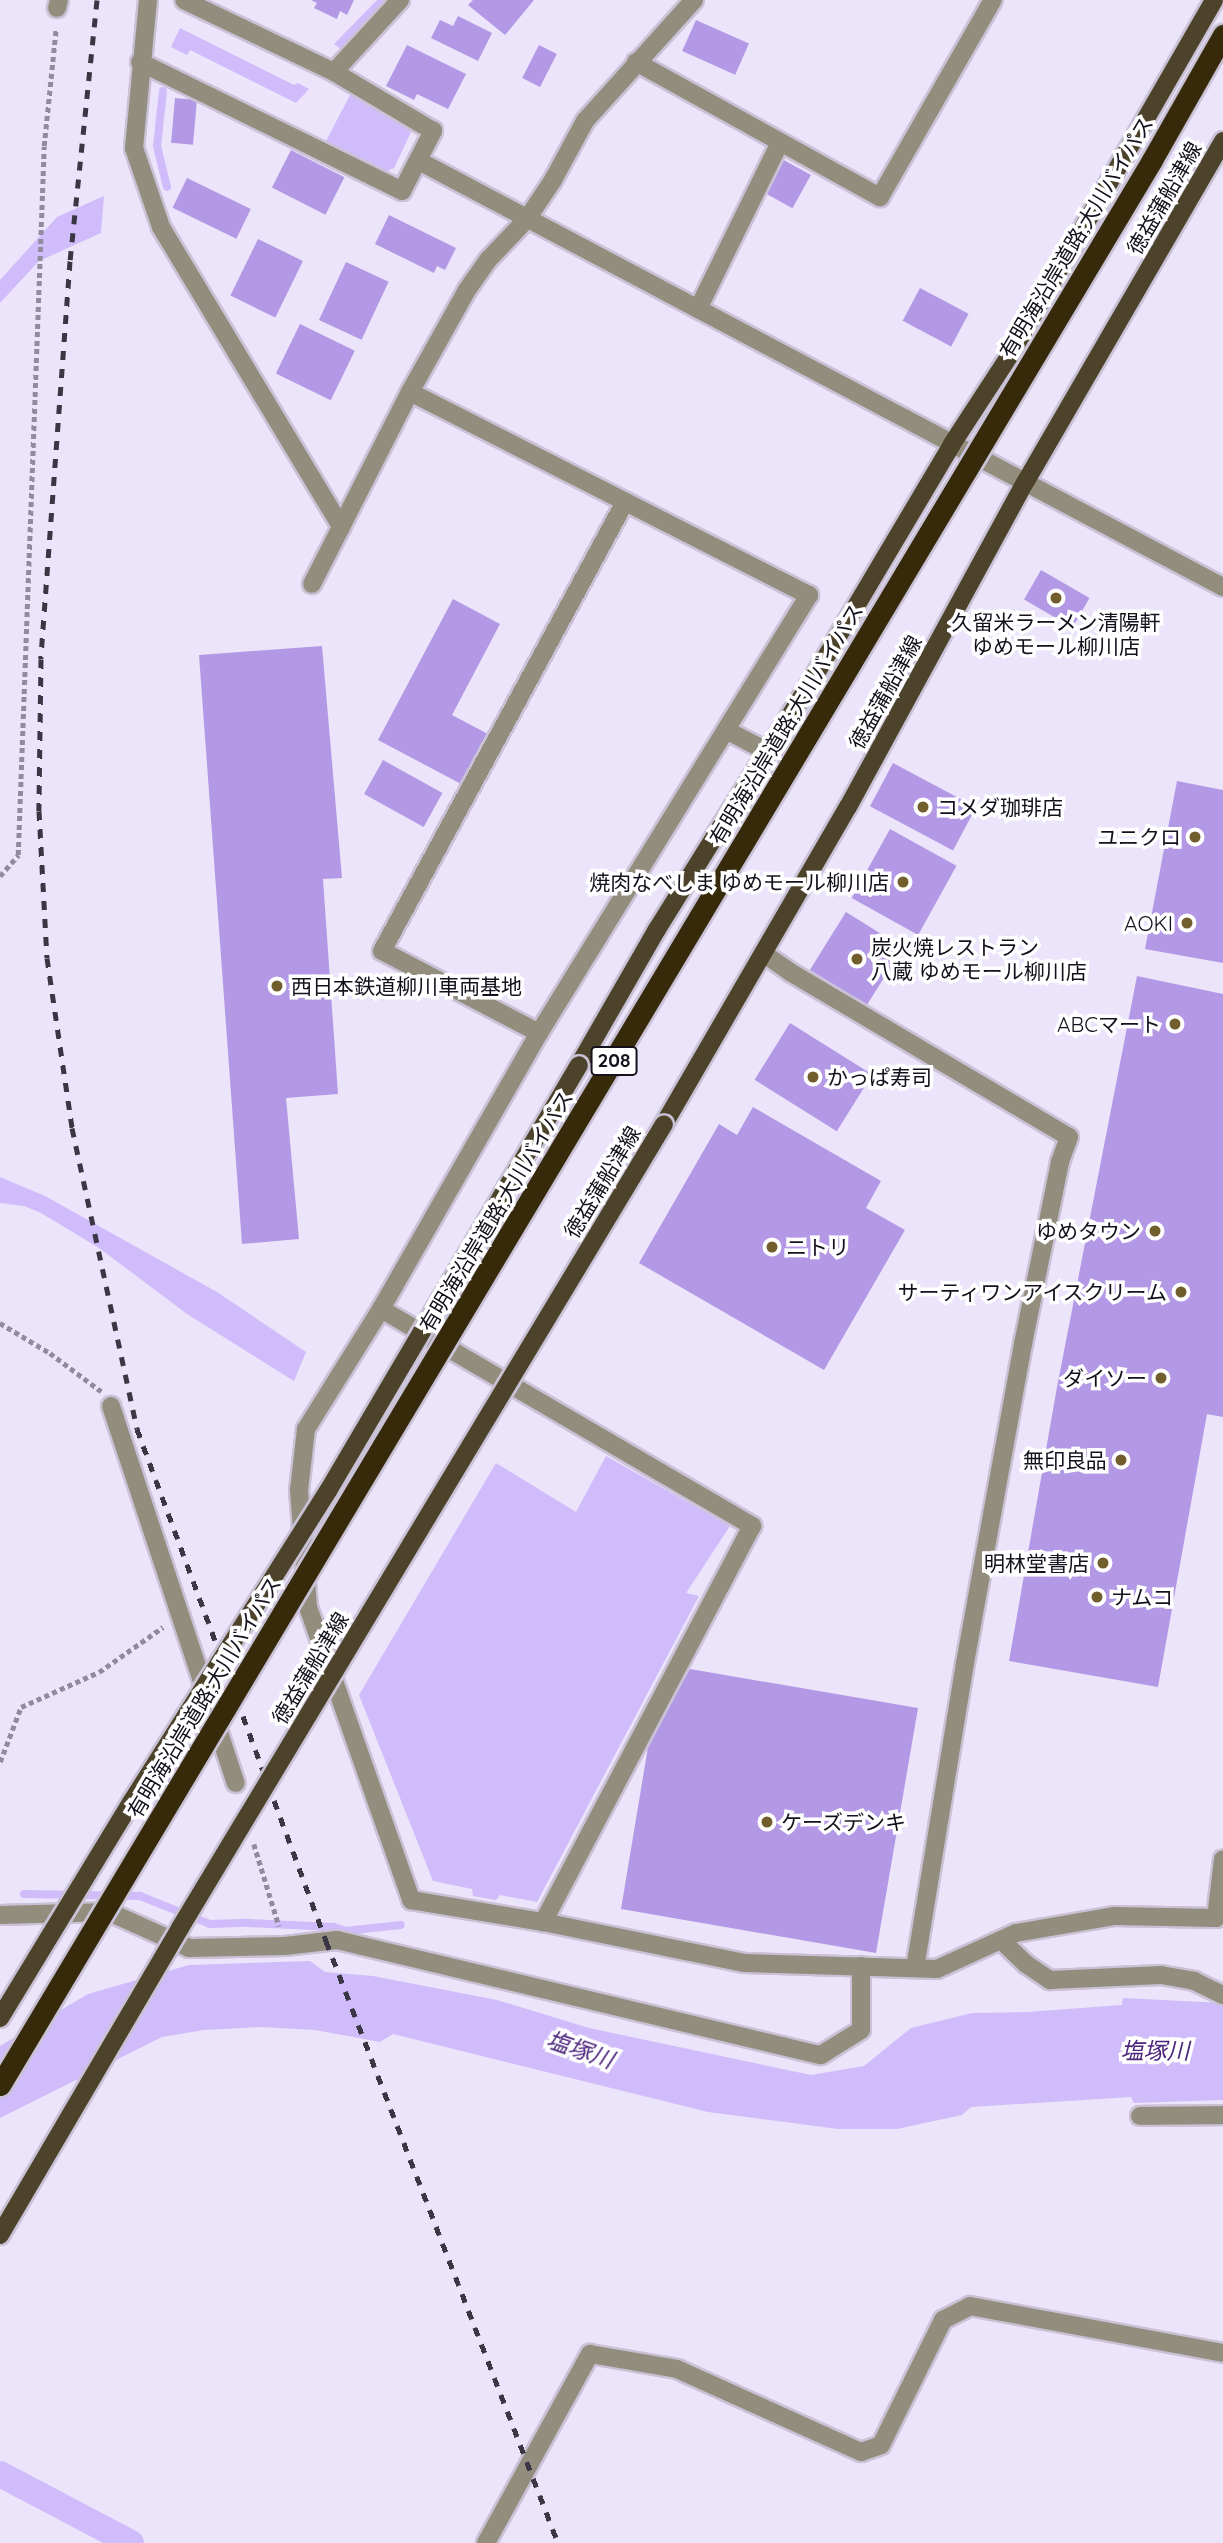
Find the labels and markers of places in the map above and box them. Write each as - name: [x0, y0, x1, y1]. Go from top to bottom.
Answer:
- marker: 久留米ラーメン清陽軒 ゆめモール柳川店: [1048, 590, 1064, 606]
- place label: 久留米ラーメン清陽軒 ゆめモール柳川店: [951, 609, 1161, 659]
- place label: コメダ珈琲店: [937, 794, 1063, 820]
- marker: コメダ珈琲店: [915, 799, 931, 815]
- place label: ユニクロ: [1097, 824, 1181, 850]
- marker: ユニクロ: [1187, 829, 1203, 845]
- place label: 焼肉なべしま ゆめモール柳川店: [589, 869, 889, 895]
- marker: 焼肉なべしま ゆめモール柳川店: [895, 874, 911, 890]
- place label: AOKI: [1124, 910, 1173, 936]
- marker: AOKI: [1179, 915, 1195, 931]
- place label: 炭火焼レストラン 八蔵 ゆめモール柳川店: [871, 934, 1087, 984]
- marker: 炭火焼レストラン 八蔵 ゆめモール柳川店: [849, 951, 865, 967]
- place label: 西日本鉄道柳川車両基地: [291, 973, 522, 999]
- marker: 西日本鉄道柳川車両基地: [269, 978, 285, 994]
- place label: ABCマート: [1057, 1011, 1161, 1037]
- marker: ABCマート: [1167, 1016, 1183, 1032]
- place label: かっぱ寿司: [827, 1064, 932, 1090]
- marker: かっぱ寿司: [805, 1069, 821, 1085]
- place label: ゆめタウン: [1036, 1218, 1141, 1244]
- marker: ゆめタウン: [1147, 1223, 1163, 1239]
- place label: ニトリ: [786, 1234, 849, 1260]
- marker: ニトリ: [764, 1239, 780, 1255]
- place label: サーティワンアイスクリーム: [894, 1279, 1167, 1305]
- marker: サーティワンアイスクリーム: [1173, 1284, 1189, 1300]
- place label: ダイソー: [1063, 1365, 1147, 1391]
- marker: ダイソー: [1153, 1370, 1169, 1386]
- place label: 無印良品: [1023, 1447, 1107, 1473]
- marker: 無印良品: [1113, 1452, 1129, 1468]
- place label: 明林堂書店: [984, 1550, 1089, 1576]
- marker: 明林堂書店: [1095, 1555, 1111, 1571]
- place label: ナムコ: [1111, 1584, 1174, 1610]
- marker: ナムコ: [1089, 1589, 1105, 1605]
- place label: ケーズデンキ: [781, 1809, 907, 1835]
- marker: ケーズデンキ: [759, 1814, 775, 1830]

